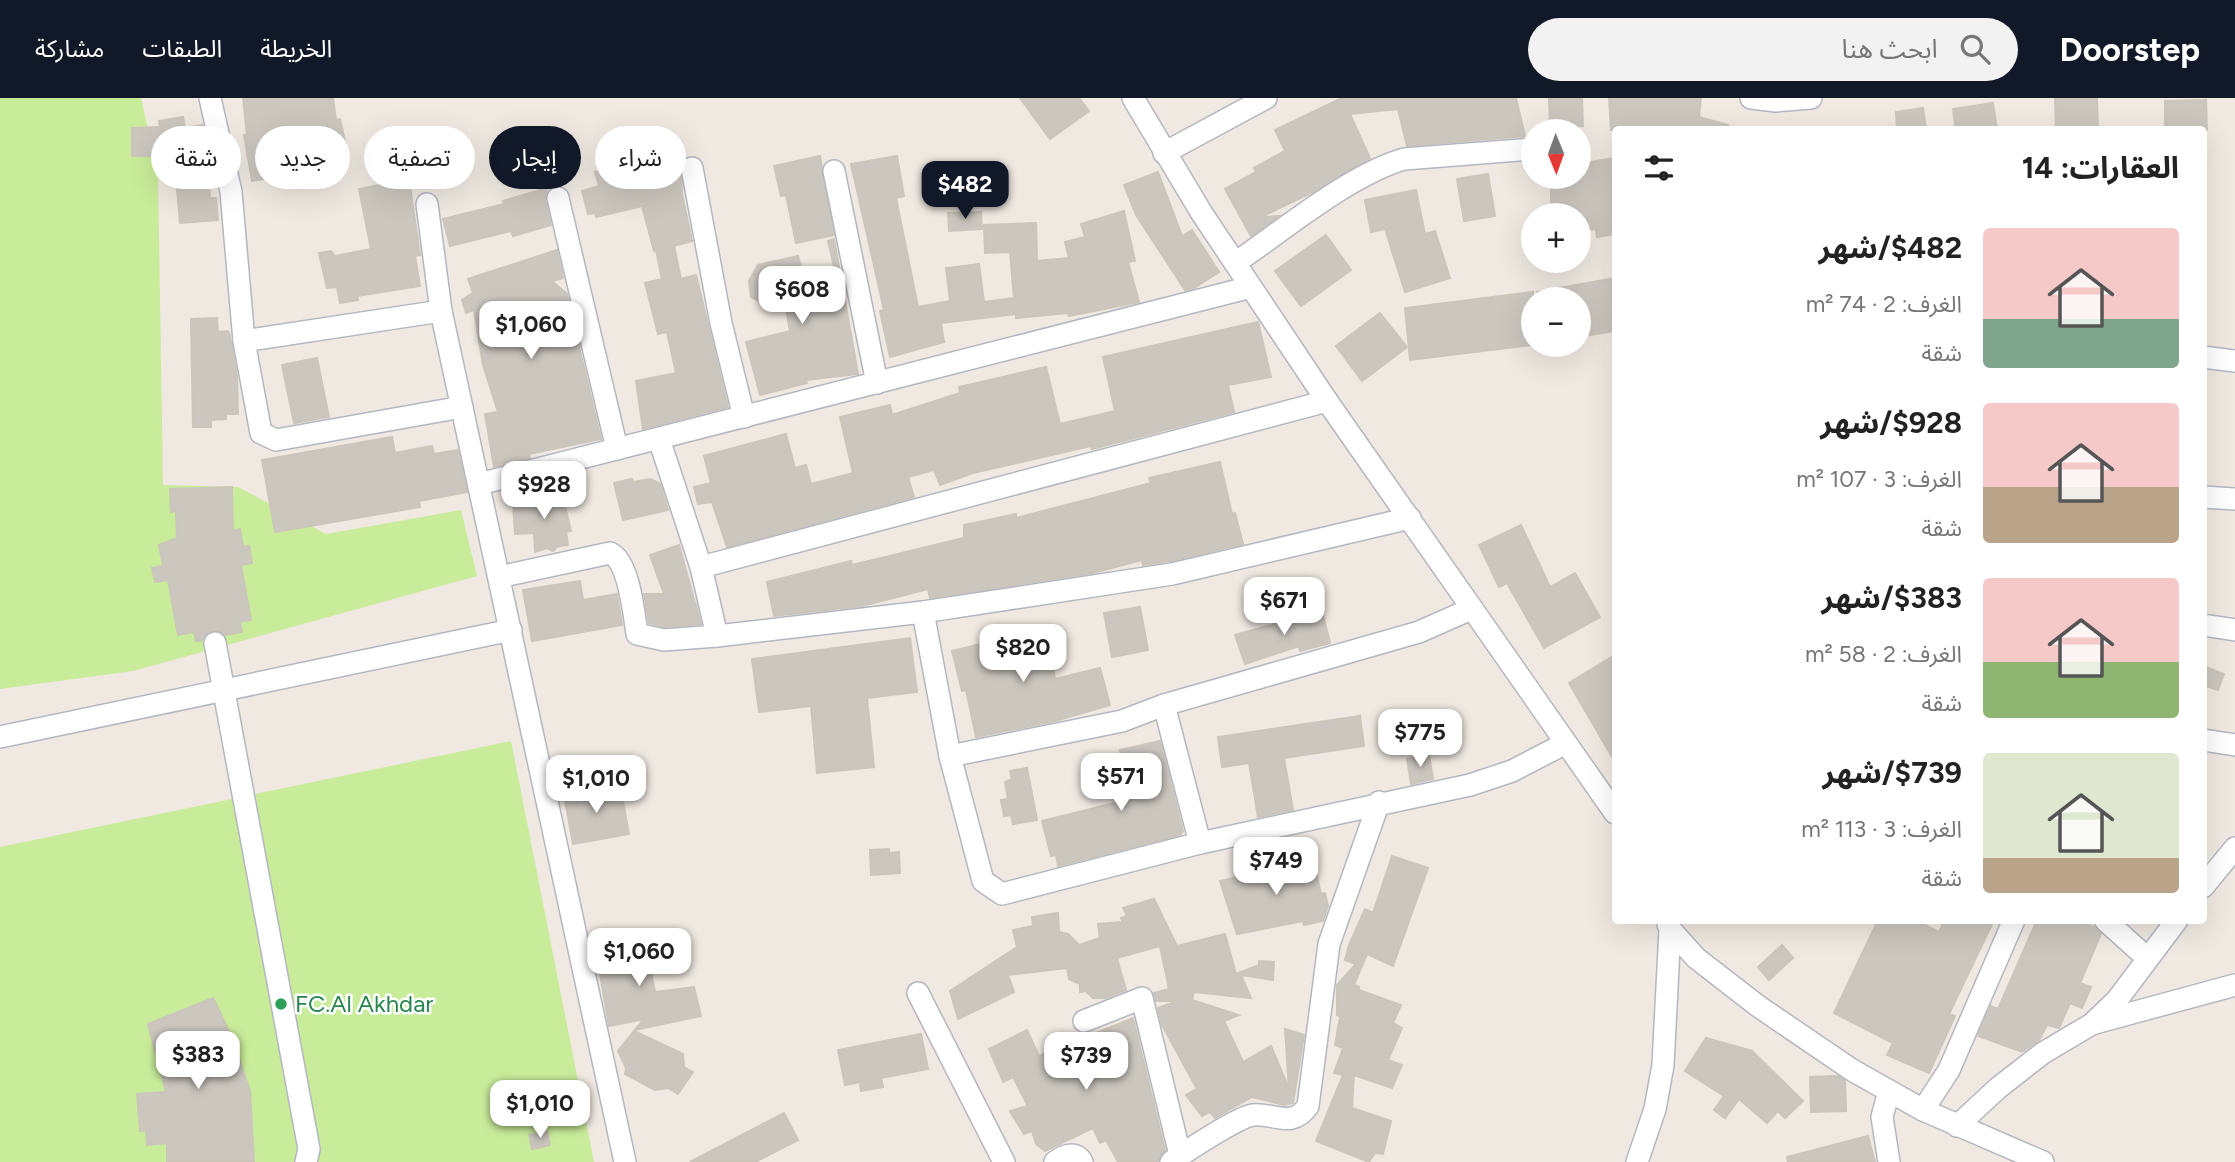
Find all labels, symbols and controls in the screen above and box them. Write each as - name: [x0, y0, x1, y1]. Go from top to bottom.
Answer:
- search box: [1528, 18, 2018, 81]
- icon: search: [1956, 30, 1994, 68]
- text: Doorstep: [2060, 30, 2200, 69]
- text: ابحث هنا: [1842, 33, 1938, 65]
- text: مشاركة: [35, 34, 104, 63]
- text: الطبقات: [142, 34, 222, 63]
- text: الخريطة: [260, 34, 332, 63]
- north arrow: [1521, 119, 1591, 189]
- map controls: [1521, 119, 1591, 357]
- chip: شقة: [151, 126, 241, 189]
- chip: جديد: [255, 126, 350, 189]
- chip: تصفية: [364, 126, 475, 189]
- chip: إيجار: [489, 126, 581, 189]
- chip: شراء: [595, 126, 686, 189]
- icon: filters: [1640, 149, 1678, 187]
- text: العقارات: 14: [2022, 149, 2179, 186]
- pin: $482: [924, 162, 1006, 221]
- text: $482: [938, 170, 992, 198]
- button: +: [1521, 203, 1591, 273]
- text: $482/شهر: [1819, 229, 1962, 266]
- icon: home: [2039, 256, 2123, 340]
- pin: $608: [761, 266, 843, 326]
- text: $608: [774, 275, 830, 303]
- button: −: [1521, 287, 1591, 357]
- text: الغرف: 2 · 74 m²: [1806, 290, 1962, 318]
- pin: $1,060: [474, 302, 588, 361]
- text: $1,060: [495, 310, 567, 338]
- text: شقة: [1921, 339, 1962, 367]
- text: $928/شهر: [1820, 404, 1962, 441]
- icon: home: [2039, 431, 2123, 515]
- pin: $928: [503, 462, 585, 521]
- text: الغرف: 3 · 107 m²: [1796, 465, 1962, 493]
- text: $928: [517, 470, 571, 498]
- text: شقة: [1921, 514, 1962, 542]
- pin: $671: [1243, 578, 1325, 637]
- text: $383/شهر: [1822, 579, 1962, 616]
- text: $671: [1260, 586, 1308, 614]
- icon: home: [2039, 606, 2123, 690]
- pin: $820: [982, 624, 1064, 684]
- text: $820: [995, 633, 1051, 661]
- text: الغرف: 2 · 58 m²: [1805, 640, 1962, 668]
- text: شقة: [1921, 689, 1962, 717]
- pin: $775: [1379, 710, 1461, 769]
- text: $775: [1394, 718, 1446, 746]
- pin: $571: [1080, 754, 1162, 813]
- text: $739/شهر: [1823, 754, 1962, 791]
- pin: $1,010: [539, 756, 653, 815]
- text: $571: [1097, 762, 1145, 790]
- text: $1,010: [562, 764, 630, 792]
- icon: home: [2039, 781, 2123, 865]
- text: الغرف: 3 · 113 m²: [1801, 815, 1962, 843]
- pin: $749: [1235, 838, 1317, 897]
- text: $749: [1249, 846, 1303, 874]
- text: شقة: [1921, 864, 1962, 892]
- pin: $1,060: [582, 928, 696, 988]
- text: $1,060: [603, 937, 675, 965]
- place label: FC.Al Akhdar: [295, 989, 433, 1018]
- marker: FC.Al Akhdar: [273, 996, 289, 1012]
- pin: $383: [157, 1032, 239, 1091]
- pin: $739: [1045, 1032, 1127, 1092]
- text: $383: [172, 1040, 224, 1068]
- text: $739: [1060, 1041, 1112, 1069]
- pin: $1,010: [483, 1080, 597, 1140]
- text: $1,010: [506, 1089, 574, 1117]

